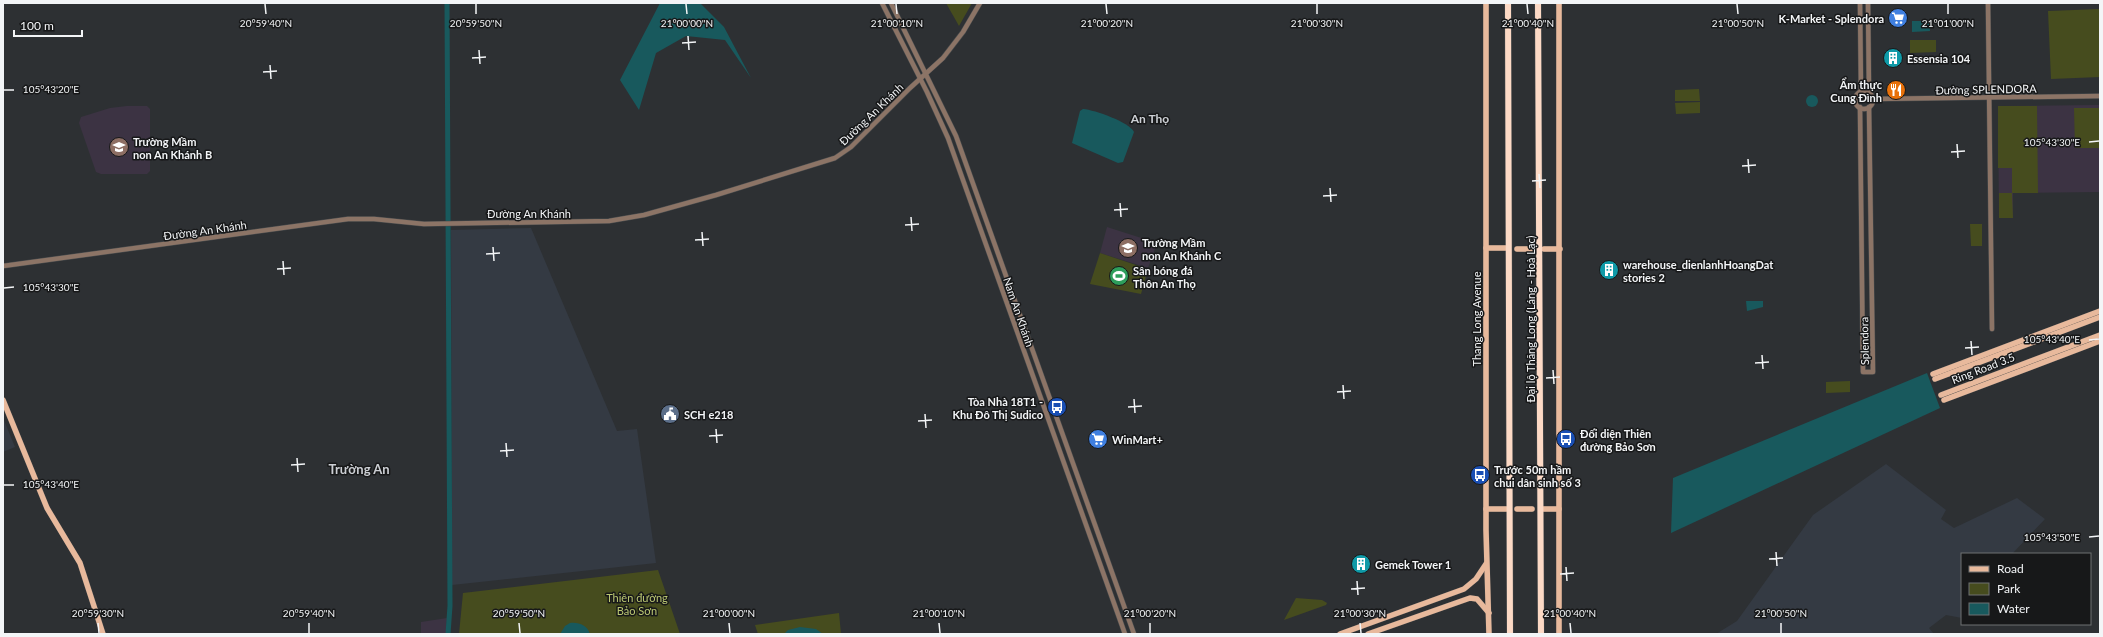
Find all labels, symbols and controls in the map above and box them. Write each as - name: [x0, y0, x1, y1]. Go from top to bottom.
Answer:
- supermarket icon: K-Market - Splendora: [1887, 7, 1909, 29]
- scale bar: [14, 12, 82, 38]
- place label: K-Market - Splendora: [1779, 12, 1884, 25]
- text: 20°59'40"N: [240, 17, 292, 29]
- text: 20°59'50"N: [450, 17, 502, 29]
- text: 21°00'00"N: [661, 17, 713, 29]
- text: 21°00'10"N: [871, 17, 923, 29]
- text: 21°00'20"N: [1081, 17, 1133, 29]
- text: 21°00'30"N: [1291, 17, 1343, 29]
- text: 21°00'40"N: [1502, 17, 1554, 29]
- text: 21°00'50"N: [1712, 17, 1764, 29]
- text: 21°01'00"N: [1922, 17, 1974, 29]
- text: 100 m: [20, 18, 54, 33]
- building icon: Essensia 104: [1882, 47, 1904, 69]
- place label: Essensia 104: [1907, 52, 1971, 65]
- place label: Ẩm thực Cung Đình: [1830, 77, 1883, 104]
- restaurant icon: Ẩm thực Cung Đình: [1885, 79, 1907, 101]
- street label: Đường An Khánh: [836, 80, 906, 148]
- street label: Đường SPLENDORA: [1935, 82, 2037, 96]
- text: 105°43'20"E: [23, 83, 79, 95]
- district label: An Thọ: [1130, 111, 1169, 126]
- place label: Trường Mầm non An Khánh B: [133, 135, 212, 161]
- school or university icon: Trường Mầm non An Khánh B: [108, 136, 130, 158]
- text: 105°43'30"E: [2024, 136, 2080, 148]
- street label: Đường An Khánh: [487, 207, 571, 220]
- street label: Đường An Khánh: [163, 218, 247, 242]
- street label: Đại lộ Thăng Long (Láng - Hoà Lạc): [1524, 235, 1537, 402]
- place label: Trường Mầm non An Khánh C: [1142, 236, 1222, 262]
- school or university icon: Trường Mầm non An Khánh C: [1117, 237, 1139, 259]
- place label: warehouse_dienlanhHoangDat stories 2: [1623, 258, 1774, 284]
- building icon: warehouse_dienlanhHoangDat stories 2: [1598, 259, 1620, 281]
- place label: Sân bóng đá Thôn An Thọ: [1133, 264, 1196, 290]
- sports icon: Sân bóng đá Thôn An Thọ: [1108, 265, 1130, 287]
- street label: Thang Long Avenue: [1470, 271, 1483, 366]
- street label: Nam An Khánh: [1001, 275, 1037, 349]
- text: 105°43'30"E: [23, 281, 79, 293]
- street label: Splendora: [1857, 317, 1871, 365]
- text: 105°43'40"E: [2024, 333, 2080, 345]
- street label: Ring Road 3.5: [1950, 350, 2016, 386]
- place label: Tòa Nhà 18T1 - Khu Đô Thị Sudico: [952, 395, 1043, 421]
- bus stop icon: Tòa Nhà 18T1 - Khu Đô Thị Sudico: [1046, 396, 1068, 418]
- public building icon: SCH e218: [659, 403, 681, 425]
- place label: SCH e218: [684, 408, 733, 421]
- place label: Đối diện Thiên đường Bảo Sơn: [1580, 427, 1656, 453]
- supermarket icon: WinMart+: [1087, 428, 1109, 450]
- bus stop icon: Đối diện Thiên đường Bảo Sơn: [1555, 428, 1577, 450]
- place label: WinMart+: [1112, 433, 1163, 446]
- district label: Trường An: [328, 461, 390, 477]
- place label: Trước 50m hầm chui dân sinh số 3: [1494, 463, 1581, 489]
- bus stop icon: Trước 50m hầm chui dân sinh số 3: [1469, 464, 1491, 486]
- text: 105°43'40"E: [23, 478, 79, 490]
- text: 105°43'50"E: [2024, 531, 2080, 543]
- building icon: Gemek Tower 1: [1350, 553, 1372, 575]
- legend: [1961, 553, 2091, 625]
- place label: Gemek Tower 1: [1375, 558, 1451, 571]
- text: Road: [1997, 561, 2024, 576]
- text: Park: [1997, 581, 2021, 596]
- park label: Thiên đường Bảo Sơn: [606, 591, 668, 617]
- text: Water: [1997, 601, 2030, 616]
- text: 20°59'30"N: [72, 607, 124, 619]
- text: 20°59'40"N: [283, 607, 335, 619]
- text: 20°59'50"N: [493, 607, 545, 619]
- text: 21°00'00"N: [703, 607, 755, 619]
- text: 21°00'10"N: [913, 607, 965, 619]
- text: 21°00'20"N: [1124, 607, 1176, 619]
- text: 21°00'30"N: [1334, 607, 1386, 619]
- text: 21°00'40"N: [1544, 607, 1596, 619]
- text: 21°00'50"N: [1755, 607, 1807, 619]

